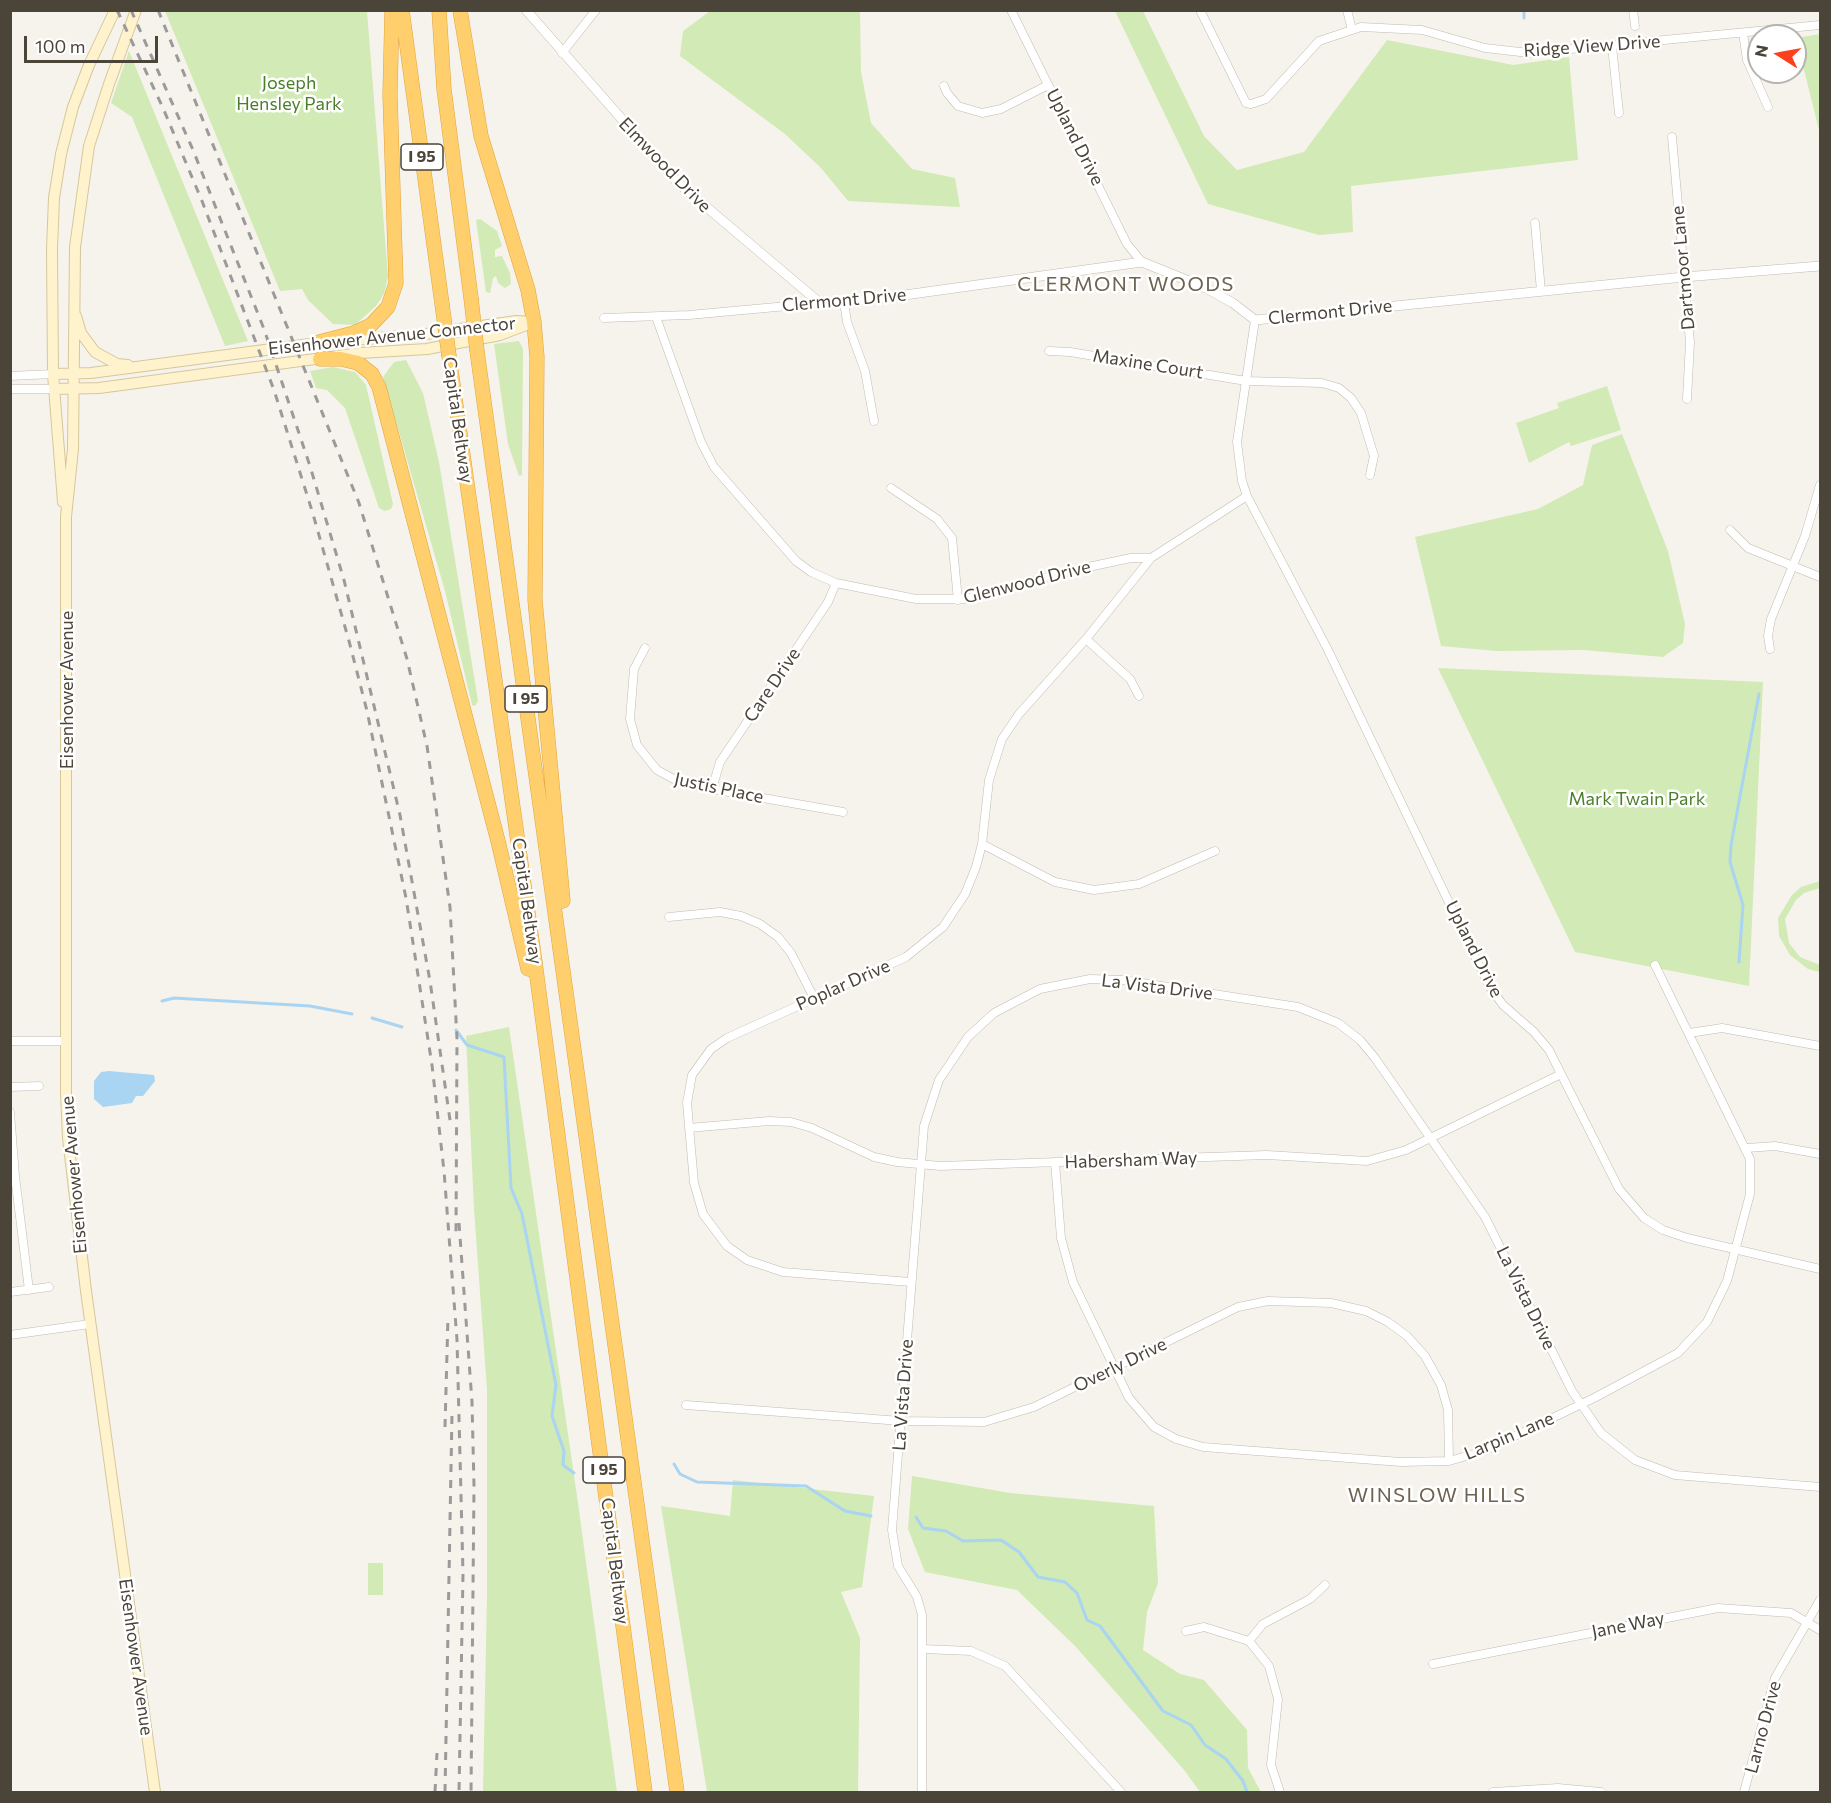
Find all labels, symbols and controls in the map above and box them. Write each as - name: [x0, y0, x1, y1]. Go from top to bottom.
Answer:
- scale bar: [27, 24, 160, 62]
- north arrow: [1747, 24, 1807, 84]
- street label: Ridge View Drive: [1523, 30, 1661, 62]
- text: 100 m: [35, 35, 85, 57]
- text: N: [1750, 43, 1771, 59]
- park label: Joseph Hensley Park: [236, 72, 342, 115]
- street label: Upland Drive: [1041, 85, 1109, 189]
- street label: Elmwood Drive: [614, 113, 716, 217]
- road number: I 95: [401, 144, 443, 170]
- street label: Dartmoor Lane: [1667, 205, 1699, 331]
- district label: CLERMONT WOODS: [1017, 272, 1235, 296]
- street label: Clermont Drive: [781, 284, 907, 316]
- street label: Clermont Drive: [1267, 295, 1393, 329]
- street label: Eisenhower Avenue Connector: [267, 312, 517, 360]
- street label: Maxine Court: [1091, 345, 1205, 383]
- street label: Capital Beltway: [438, 355, 478, 485]
- street label: Glenwood Drive: [961, 556, 1093, 608]
- street label: Eisenhower Avenue: [56, 611, 78, 769]
- street label: Care Drive: [739, 644, 805, 726]
- road number: I 95: [505, 686, 547, 712]
- street label: Justis Place: [672, 768, 766, 808]
- park label: Mark Twain Park: [1569, 788, 1705, 810]
- street label: Capital Beltway: [507, 836, 547, 966]
- street label: Upland Drive: [1440, 897, 1508, 1001]
- street label: Poplar Drive: [793, 955, 893, 1015]
- street label: La Vista Drive: [1100, 969, 1214, 1005]
- street label: Eisenhower Avenue: [56, 1095, 92, 1255]
- street label: Habersham Way: [1064, 1147, 1198, 1173]
- street label: La Vista Drive: [1492, 1243, 1560, 1353]
- street label: Overly Drive: [1070, 1333, 1170, 1397]
- street label: La Vista Drive: [888, 1338, 918, 1452]
- street label: Larpin Lane: [1461, 1407, 1557, 1465]
- road number: I 95: [583, 1457, 625, 1483]
- district label: WINSLOW HILLS: [1348, 1483, 1526, 1507]
- street label: Capital Beltway: [597, 1496, 633, 1626]
- street label: Eisenhower Avenue: [114, 1577, 158, 1737]
- street label: Jane Way: [1590, 1607, 1666, 1643]
- street label: Larno Drive: [1740, 1678, 1786, 1776]

